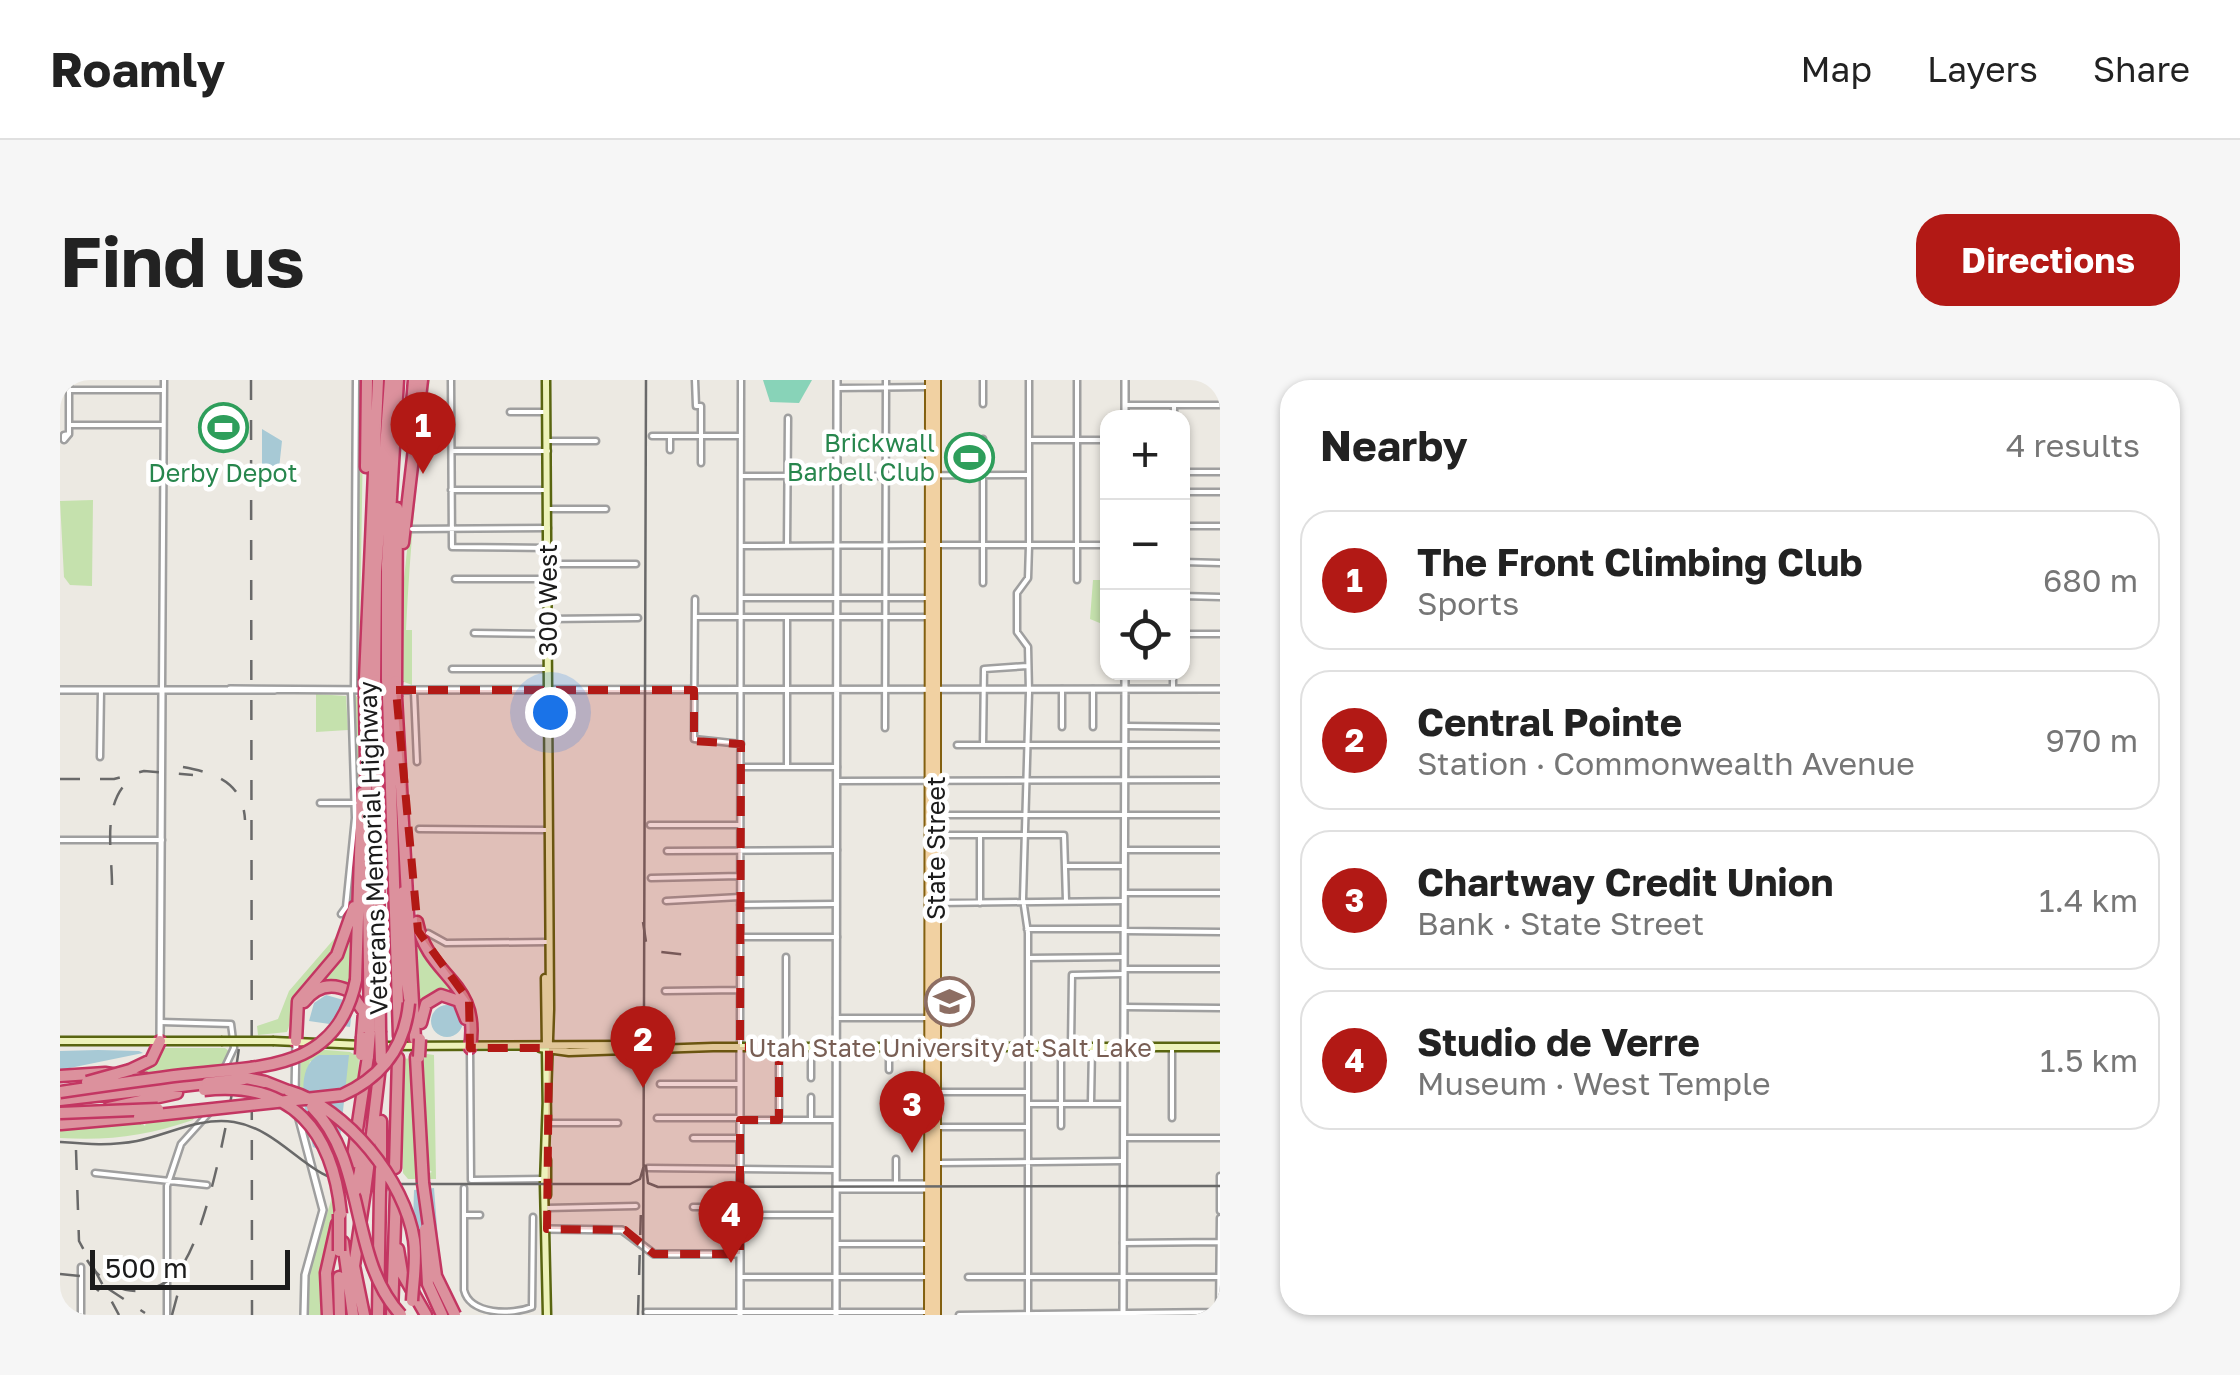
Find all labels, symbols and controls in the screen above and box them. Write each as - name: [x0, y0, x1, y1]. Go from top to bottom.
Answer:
- text: Roamly: [50, 40, 225, 98]
- text: Map: [1801, 48, 1872, 90]
- text: Layers: [1927, 48, 2038, 90]
- text: Share: [2093, 48, 2190, 90]
- button: Directions: [1916, 214, 2180, 306]
- text: Find us: [60, 218, 305, 302]
- pin: 1: [390, 392, 456, 474]
- sports icon: Derby Depot: [197, 401, 249, 453]
- map controls: [1100, 410, 1190, 680]
- button: +: [1100, 410, 1190, 500]
- text: Nearby: [1320, 420, 1468, 470]
- text: 4 results: [2006, 426, 2140, 464]
- place label: Brickwall Barbell Club: [787, 427, 935, 487]
- sports icon: Brickwall Barbell Club: [944, 431, 996, 483]
- place label: Derby Depot: [148, 457, 298, 488]
- button: −: [1100, 500, 1190, 590]
- text: The Front Climbing Club: [1417, 539, 1863, 584]
- street label: 300 West: [532, 544, 563, 656]
- text: 1: [1346, 561, 1363, 599]
- text: 680 m: [2043, 561, 2138, 599]
- text: Sports: [1417, 584, 1519, 622]
- button: locate: [1100, 590, 1190, 680]
- street label: Veterans Memorial Highway: [351, 680, 394, 1016]
- your location: [525, 687, 576, 738]
- text: Central Pointe: [1417, 699, 1682, 744]
- text: 2: [1345, 721, 1364, 759]
- text: 970 m: [2046, 721, 2138, 759]
- text: Station · Commonwealth Avenue: [1417, 744, 1915, 782]
- street label: State Street: [920, 776, 951, 920]
- text: Chartway Credit Union: [1417, 859, 1834, 904]
- text: 3: [1345, 881, 1364, 919]
- text: 1.4 km: [2039, 881, 2138, 919]
- text: Bank · State Street: [1417, 904, 1704, 942]
- school or university icon: Utah State University at Salt Lake: [924, 976, 976, 1028]
- pin: 2: [610, 1006, 676, 1088]
- text: Studio de Verre: [1417, 1019, 1700, 1064]
- place label: Utah State University at Salt Lake: [748, 1032, 1152, 1063]
- text: 4: [1344, 1041, 1365, 1079]
- text: 1.5 km: [2040, 1041, 2138, 1079]
- text: Museum · West Temple: [1417, 1064, 1770, 1102]
- pin: 3: [880, 1070, 944, 1153]
- pin: 4: [698, 1180, 764, 1263]
- scale bar: [90, 1245, 290, 1290]
- text: 500 m: [105, 1251, 188, 1284]

